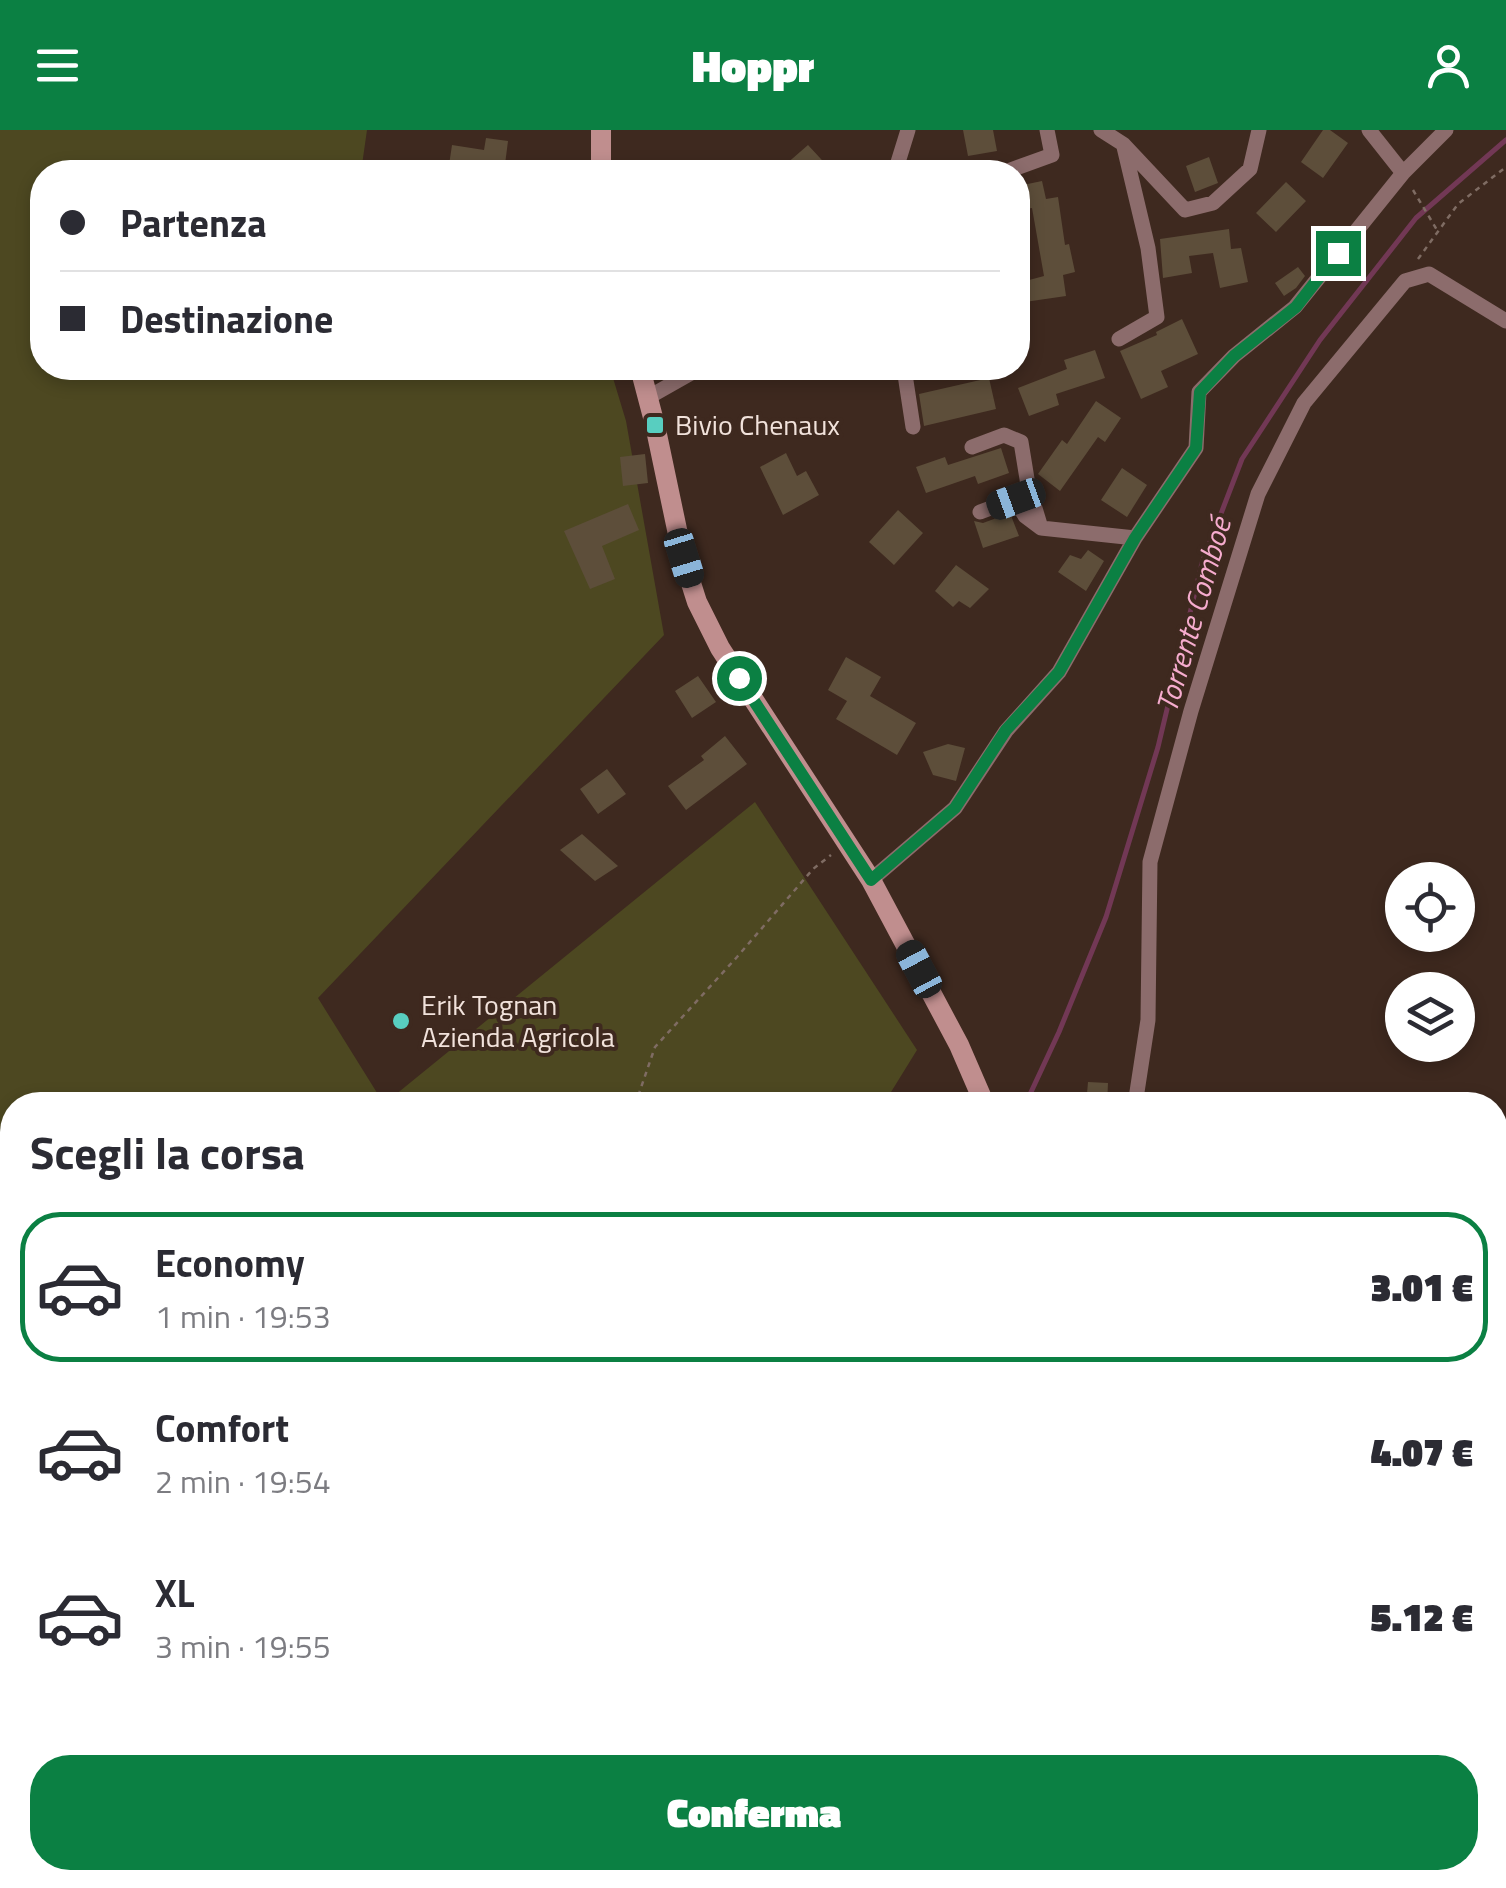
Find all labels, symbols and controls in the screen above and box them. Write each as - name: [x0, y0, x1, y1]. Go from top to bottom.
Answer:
- text: Hoppr: [692, 31, 814, 99]
- icon: menu: [30, 38, 85, 93]
- icon: person: [1421, 38, 1476, 93]
- text: Partenza: [120, 194, 267, 252]
- route end: [1316, 231, 1361, 276]
- text: Destinazione: [120, 290, 333, 348]
- place label: Bivio Chenaux: [675, 403, 840, 446]
- marker: Bivio Chenaux: [644, 414, 666, 436]
- car: [983, 475, 1049, 523]
- water label: Torrente Comboé: [1143, 510, 1243, 717]
- car: [661, 525, 707, 591]
- route start: [717, 656, 762, 701]
- map controls: [1385, 862, 1475, 1062]
- button: locate: [1385, 862, 1475, 952]
- car: [892, 935, 946, 1003]
- button: layers: [1385, 972, 1475, 1062]
- place label: Erik Tognan Azienda Agricola: [421, 983, 615, 1058]
- marker: Erik Tognan Azienda Agricola: [390, 1010, 412, 1032]
- text: Scegli la corsa: [30, 1118, 305, 1186]
- text: Economy: [155, 1234, 305, 1292]
- icon: car: [35, 1242, 125, 1332]
- text: 3.01 €: [1371, 1258, 1473, 1316]
- text: 1 min · 19:53: [155, 1292, 331, 1340]
- text: Comfort: [155, 1399, 289, 1457]
- icon: car: [35, 1407, 125, 1497]
- text: 4.07 €: [1371, 1423, 1473, 1481]
- text: 2 min · 19:54: [155, 1457, 331, 1505]
- text: XL: [155, 1564, 195, 1622]
- icon: car: [35, 1572, 125, 1662]
- text: 5.12 €: [1371, 1588, 1473, 1646]
- text: 3 min · 19:55: [155, 1622, 331, 1670]
- button: Conferma: [30, 1755, 1478, 1870]

